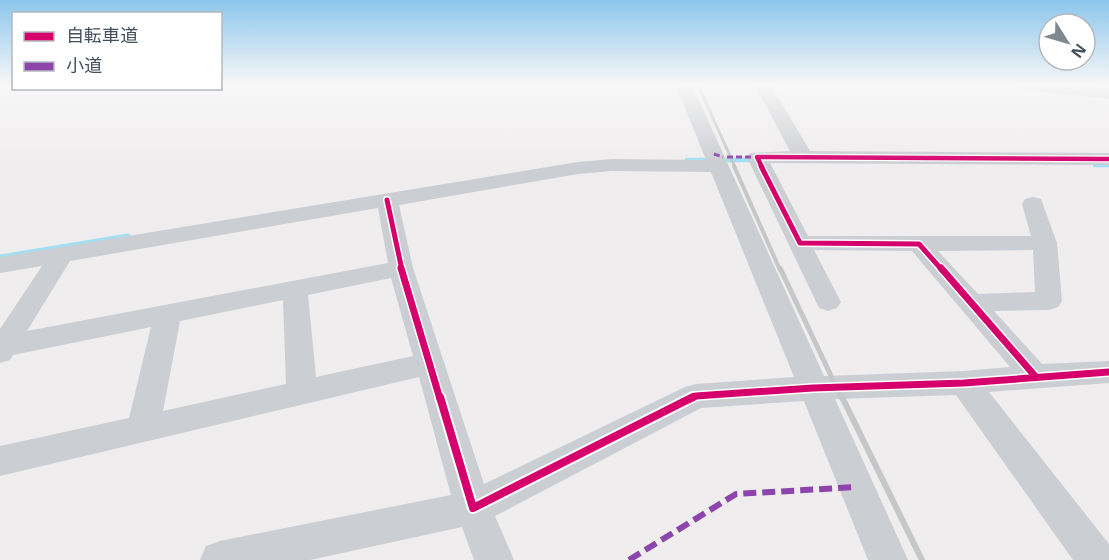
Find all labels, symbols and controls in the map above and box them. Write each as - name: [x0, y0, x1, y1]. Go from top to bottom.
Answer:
- legend: [12, 12, 222, 90]
- north arrow: [1037, 12, 1097, 72]
- text: 自転車道: [66, 23, 138, 47]
- text: N: [1066, 39, 1092, 63]
- text: 小道: [66, 53, 102, 77]

